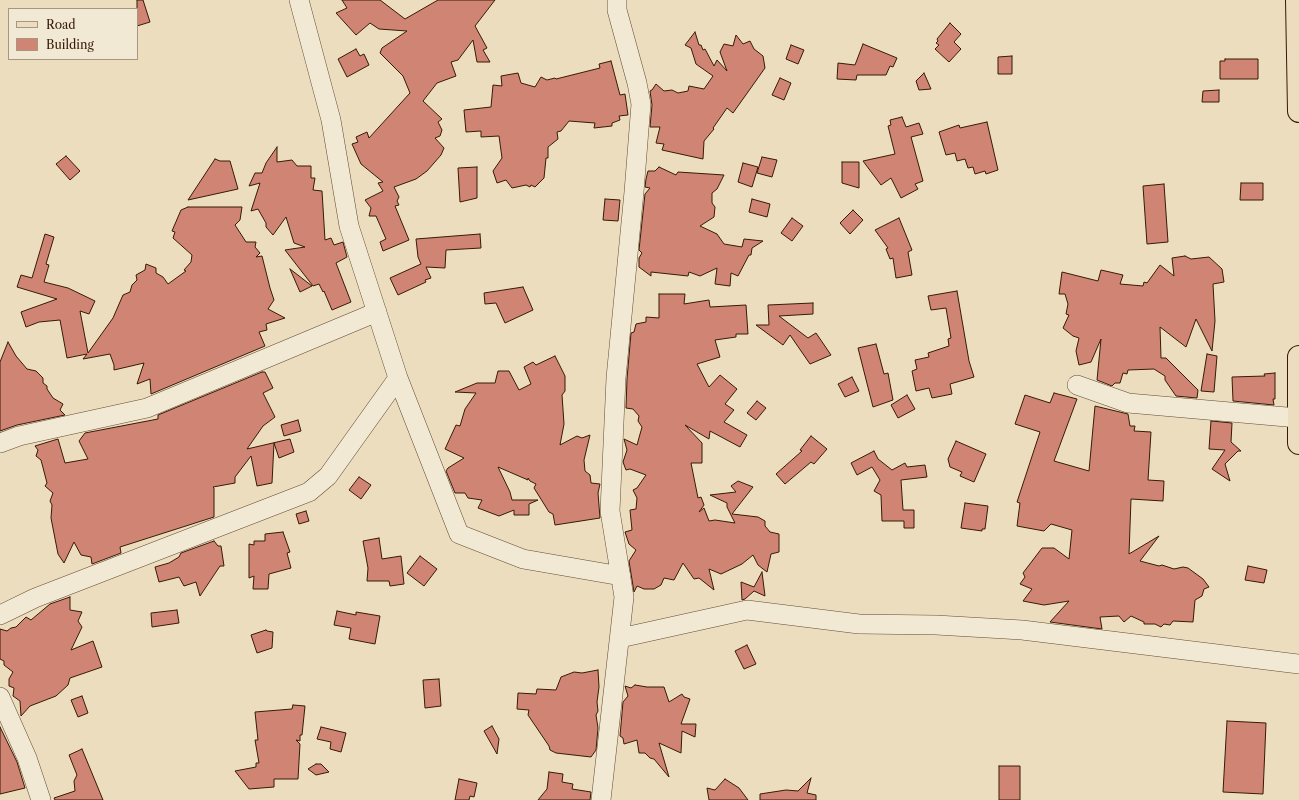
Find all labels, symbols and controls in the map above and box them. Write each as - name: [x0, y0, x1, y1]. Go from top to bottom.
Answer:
- legend: [8, 8, 138, 60]
- text: Road: [46, 17, 76, 32]
- text: Building: [46, 37, 94, 52]

